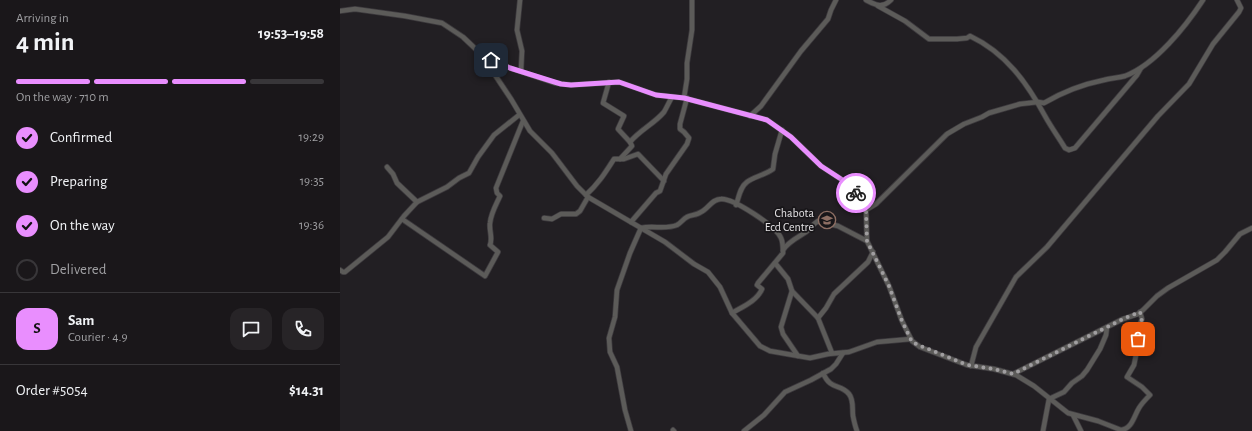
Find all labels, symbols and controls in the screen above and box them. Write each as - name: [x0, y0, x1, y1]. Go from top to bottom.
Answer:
- text: Arriving in: [16, 12, 69, 25]
- text: 19:53–19:58: [258, 26, 324, 41]
- text: 4 min: [16, 29, 75, 55]
- pin: [474, 43, 508, 77]
- icon: home: [480, 49, 502, 71]
- text: On the way · 710 m: [16, 91, 109, 104]
- icon: check: [16, 127, 38, 149]
- text: Confirmed: [50, 130, 112, 145]
- text: 19:29: [298, 131, 324, 144]
- icon: check: [16, 171, 38, 193]
- courier: [836, 173, 876, 213]
- text: Preparing: [50, 174, 107, 189]
- text: 19:35: [300, 175, 324, 188]
- icon: bike: [845, 182, 867, 204]
- place label: Chabota Ecd Centre: [765, 207, 814, 233]
- school or university icon: Chabota Ecd Centre: [817, 210, 837, 230]
- icon: check: [16, 215, 38, 237]
- text: On the way: [50, 218, 115, 233]
- text: 19:36: [299, 219, 324, 232]
- text: Delivered: [50, 262, 107, 277]
- button: chat: [230, 308, 272, 350]
- button: phone: [282, 308, 324, 350]
- text: Sam: [68, 313, 94, 328]
- text: S: [33, 321, 41, 336]
- pin: [1121, 322, 1155, 356]
- icon: bag: [1127, 328, 1149, 350]
- text: Courier · 4.9: [68, 331, 128, 344]
- text: Order #5054: [16, 383, 88, 398]
- text: $14.31: [289, 383, 324, 398]

